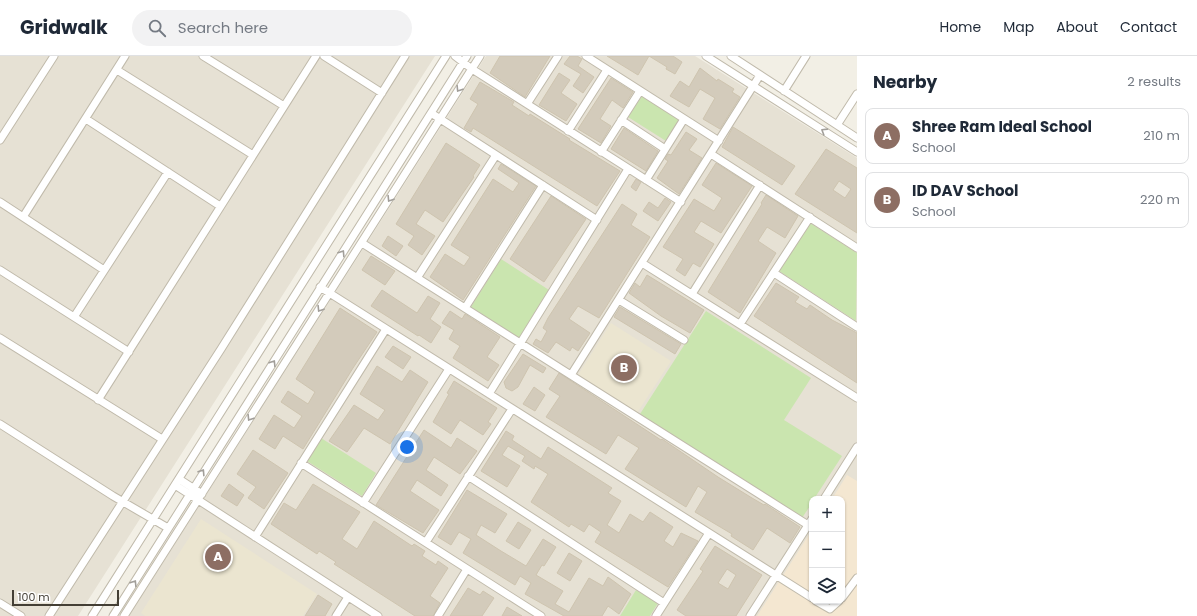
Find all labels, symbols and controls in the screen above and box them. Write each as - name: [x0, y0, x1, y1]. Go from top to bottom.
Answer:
- search box: [132, 10, 412, 46]
- text: Gridwalk: [20, 14, 108, 41]
- icon: search: [146, 17, 168, 39]
- text: Search here: [178, 17, 268, 38]
- text: Home: [939, 17, 981, 37]
- text: Map: [1003, 17, 1034, 37]
- text: About: [1056, 17, 1098, 37]
- text: Contact: [1120, 17, 1177, 37]
- text: Nearby: [873, 70, 937, 94]
- text: 2 results: [1127, 72, 1181, 91]
- one-way arrow: [457, 85, 464, 92]
- text: Shree Ram Ideal School: [912, 116, 1092, 137]
- text: A: [882, 126, 892, 145]
- text: 210 m: [1143, 126, 1180, 145]
- one-way arrow: [821, 129, 828, 136]
- text: School: [912, 138, 956, 157]
- text: ID DAV School: [912, 180, 1019, 201]
- text: B: [883, 190, 891, 209]
- text: 220 m: [1140, 190, 1180, 209]
- one-way arrow: [387, 195, 394, 202]
- text: School: [912, 202, 956, 221]
- one-way arrow: [337, 250, 345, 257]
- one-way arrow: [318, 304, 325, 311]
- pin: B: [611, 353, 637, 383]
- one-way arrow: [268, 360, 276, 367]
- one-way arrow: [248, 414, 255, 421]
- your location: [397, 437, 417, 457]
- one-way arrow: [198, 469, 205, 476]
- map controls: [809, 496, 845, 604]
- button: +: [809, 496, 845, 532]
- button: −: [809, 532, 845, 568]
- pin: A: [205, 542, 231, 572]
- button: layers: [809, 568, 845, 604]
- one-way arrow: [129, 580, 137, 587]
- scale bar: [12, 588, 119, 607]
- text: 100 m: [18, 589, 50, 605]

